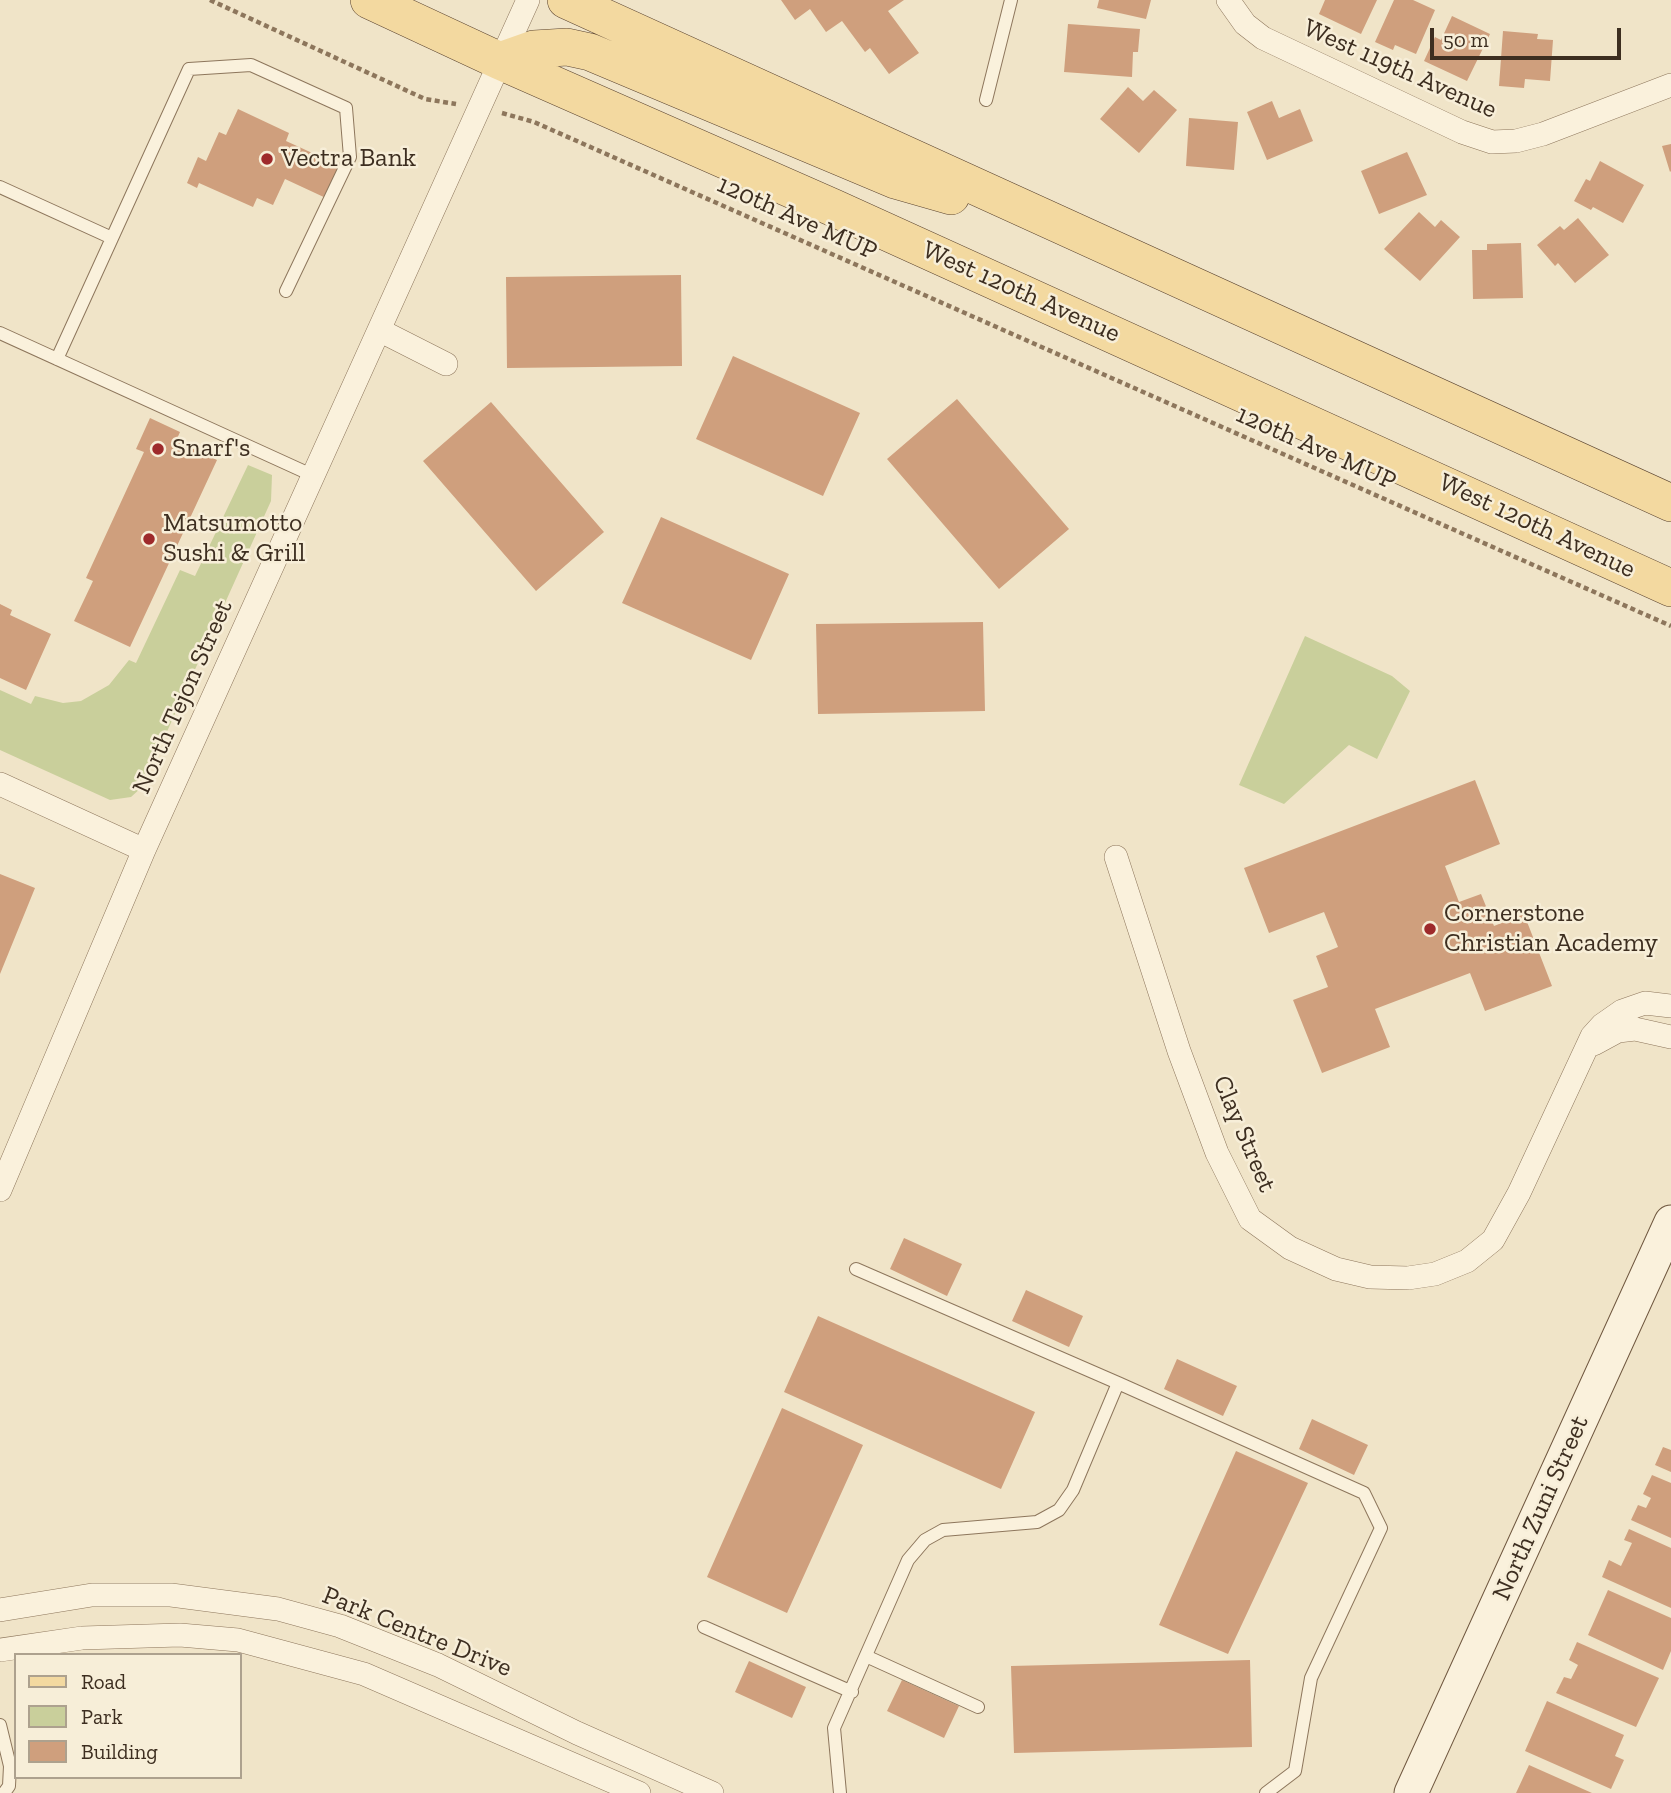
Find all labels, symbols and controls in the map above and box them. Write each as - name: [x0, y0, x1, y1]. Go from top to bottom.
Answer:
- street label: West 119th Avenue: [1298, 12, 1502, 126]
- scale bar: [1433, 14, 1624, 58]
- text: 50 m: [1443, 27, 1489, 52]
- place label: Vectra Bank: [281, 143, 416, 175]
- marker: Vectra Bank: [259, 151, 275, 167]
- street label: 120th Ave MUP: [712, 169, 882, 267]
- street label: West 120th Avenue: [917, 234, 1125, 350]
- street label: 120th Ave MUP: [1231, 399, 1401, 497]
- place label: Snarf's: [172, 433, 250, 465]
- marker: Snarf's: [150, 441, 166, 457]
- street label: West 120th Avenue: [1434, 467, 1640, 585]
- place label: Matsumotto Sushi & Grill: [163, 508, 305, 570]
- marker: Matsumotto Sushi & Grill: [141, 531, 157, 547]
- street label: North Tejon Street: [126, 595, 240, 799]
- place label: Cornerstone Christian Academy: [1444, 898, 1658, 960]
- marker: Cornerstone Christian Academy: [1422, 921, 1438, 937]
- street label: Clay Street: [1206, 1071, 1282, 1197]
- street label: North Zuni Street: [1486, 1411, 1596, 1605]
- street label: Park Centre Drive: [318, 1580, 516, 1684]
- legend: [14, 1653, 242, 1779]
- text: Road: [81, 1669, 126, 1694]
- text: Park: [81, 1704, 123, 1729]
- text: Building: [81, 1739, 158, 1764]

